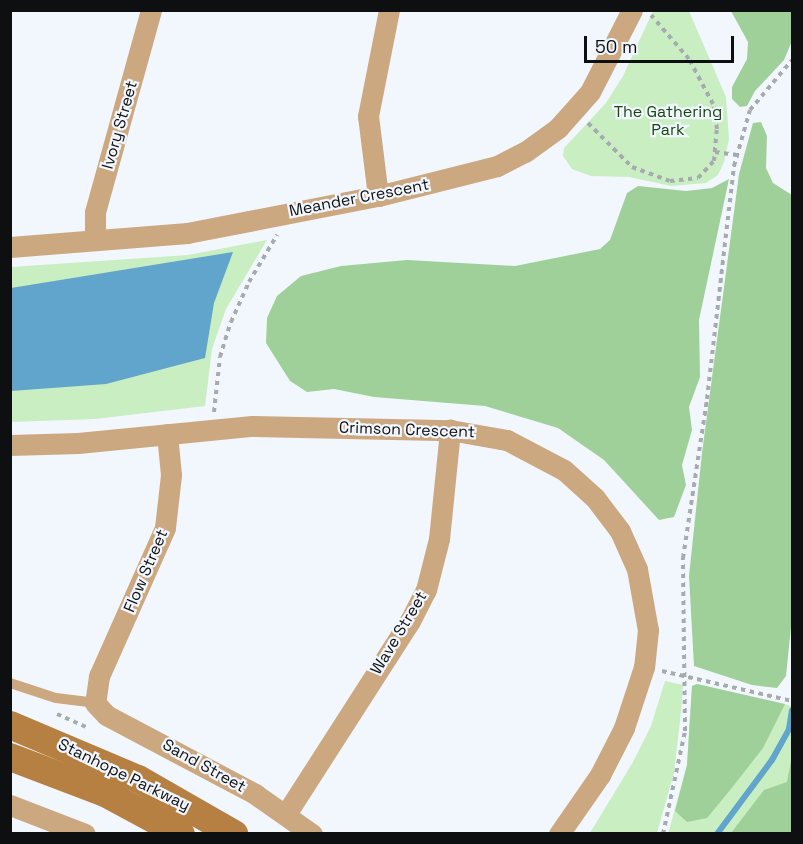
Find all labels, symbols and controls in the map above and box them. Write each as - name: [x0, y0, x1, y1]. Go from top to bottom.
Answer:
- scale bar: [587, 24, 737, 62]
- text: 50 m: [595, 35, 637, 58]
- street label: Ivory Street: [98, 79, 142, 171]
- park label: The Gathering Park: [614, 102, 722, 140]
- street label: Meander Crescent: [287, 175, 431, 221]
- street label: Crimson Crescent: [339, 418, 475, 442]
- street label: Flow Street: [120, 527, 172, 615]
- street label: Wave Street: [367, 588, 431, 678]
- street label: Stanhope Parkway: [55, 735, 193, 815]
- street label: Sand Street: [159, 735, 249, 797]

